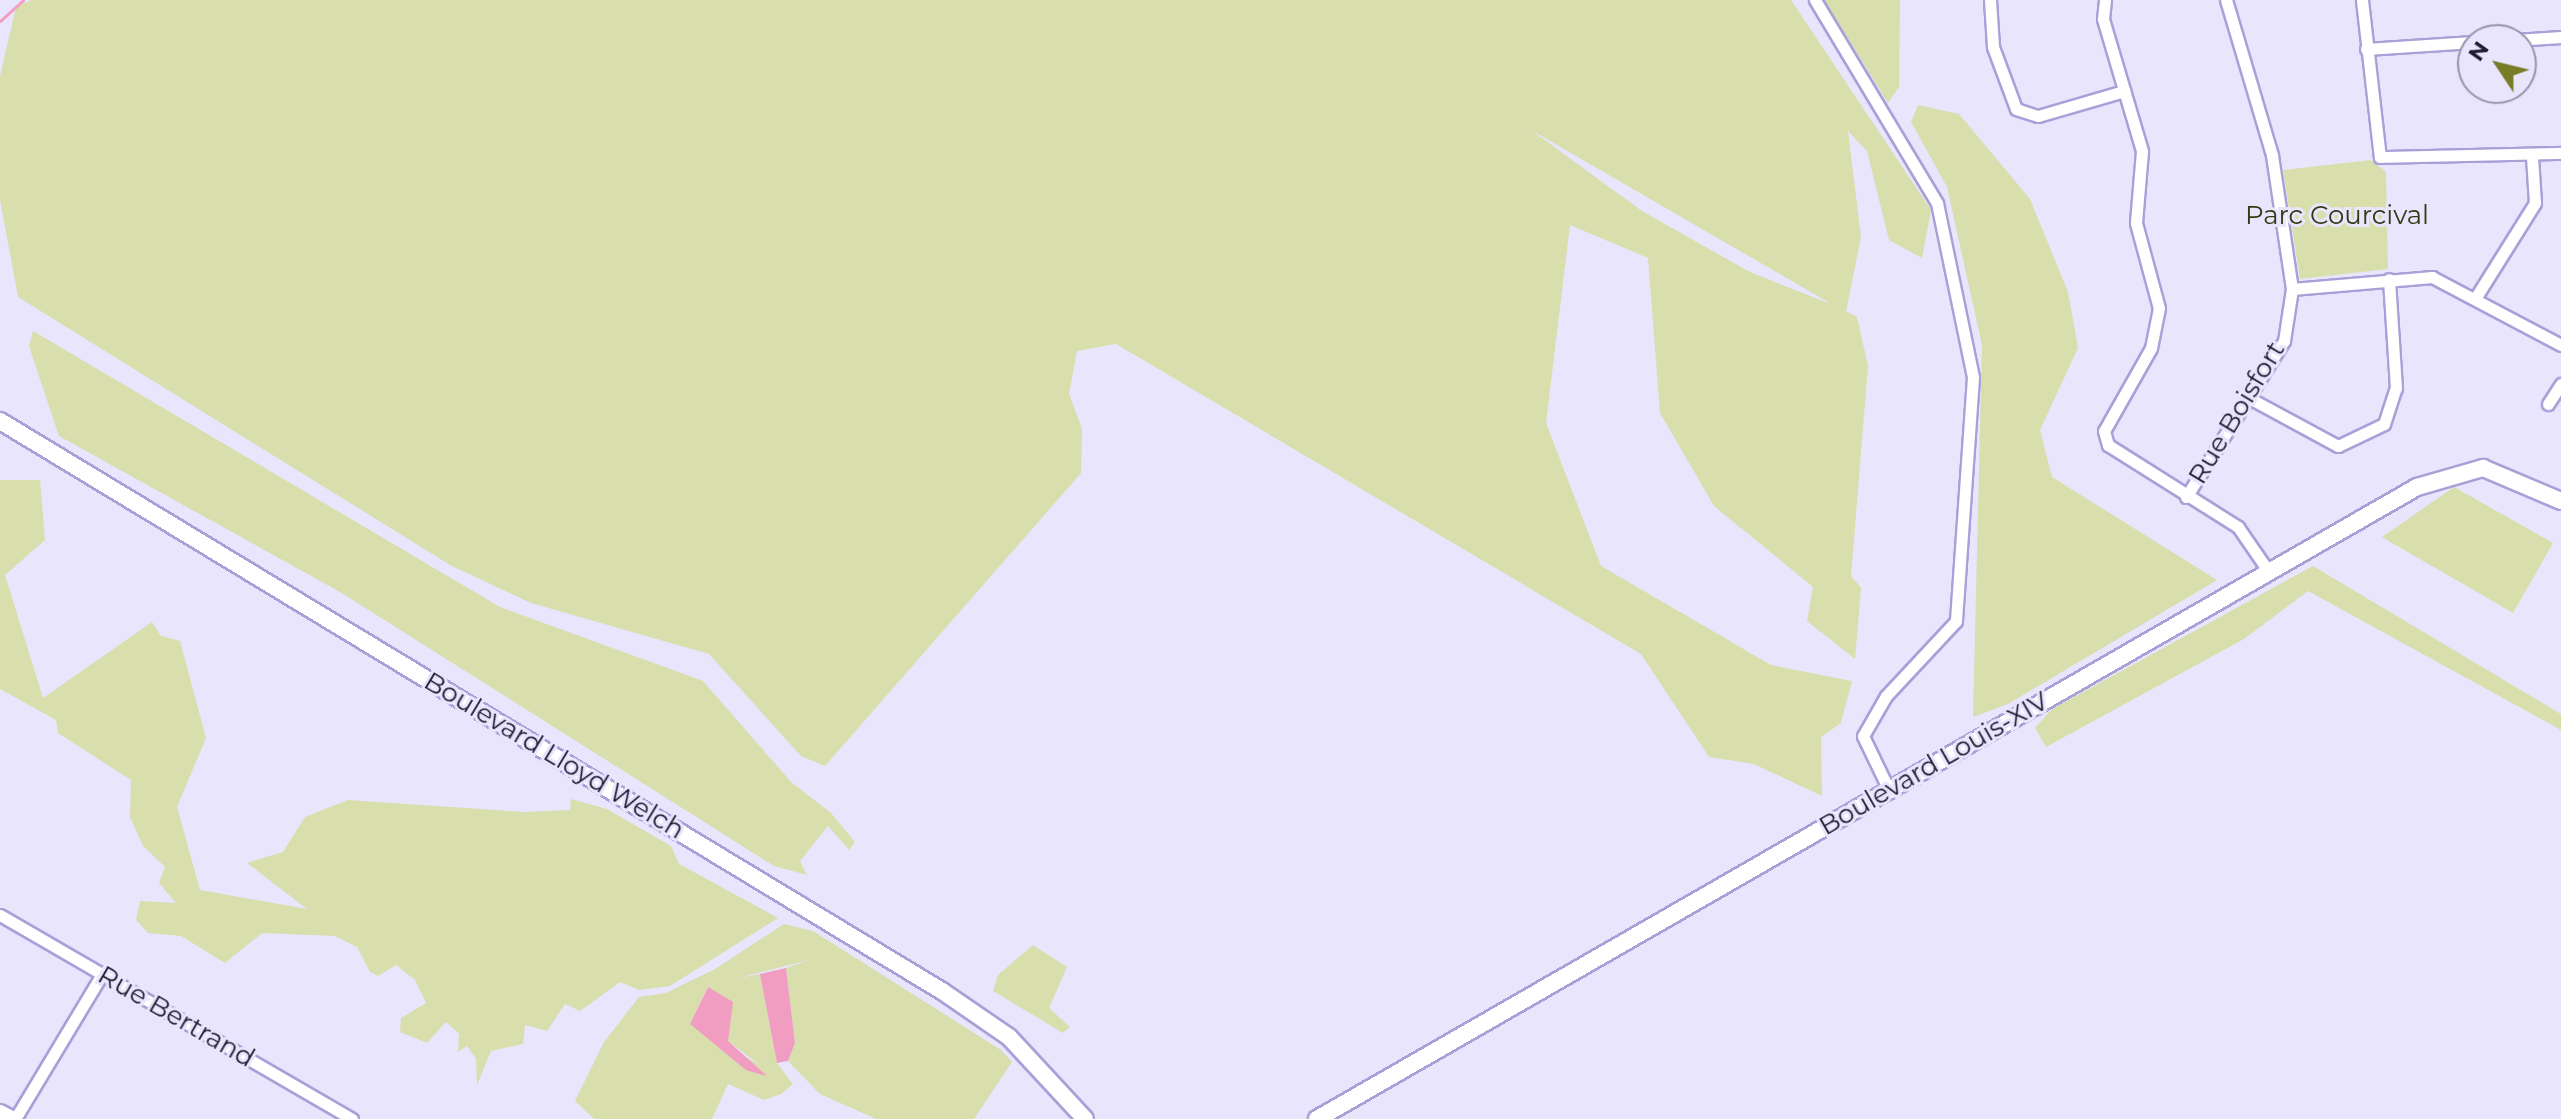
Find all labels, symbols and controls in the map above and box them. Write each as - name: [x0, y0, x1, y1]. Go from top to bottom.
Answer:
- north arrow: [2457, 24, 2537, 104]
- text: N: [2462, 36, 2495, 66]
- park label: Parc Courcival: [2245, 200, 2429, 232]
- street label: Rue Boisfort: [2182, 336, 2292, 490]
- street label: Boulevard Lloyd Welch: [418, 666, 690, 846]
- street label: Boulevard Louis-XIV: [1814, 686, 2054, 842]
- street label: Rue Bertrand: [92, 960, 260, 1074]

